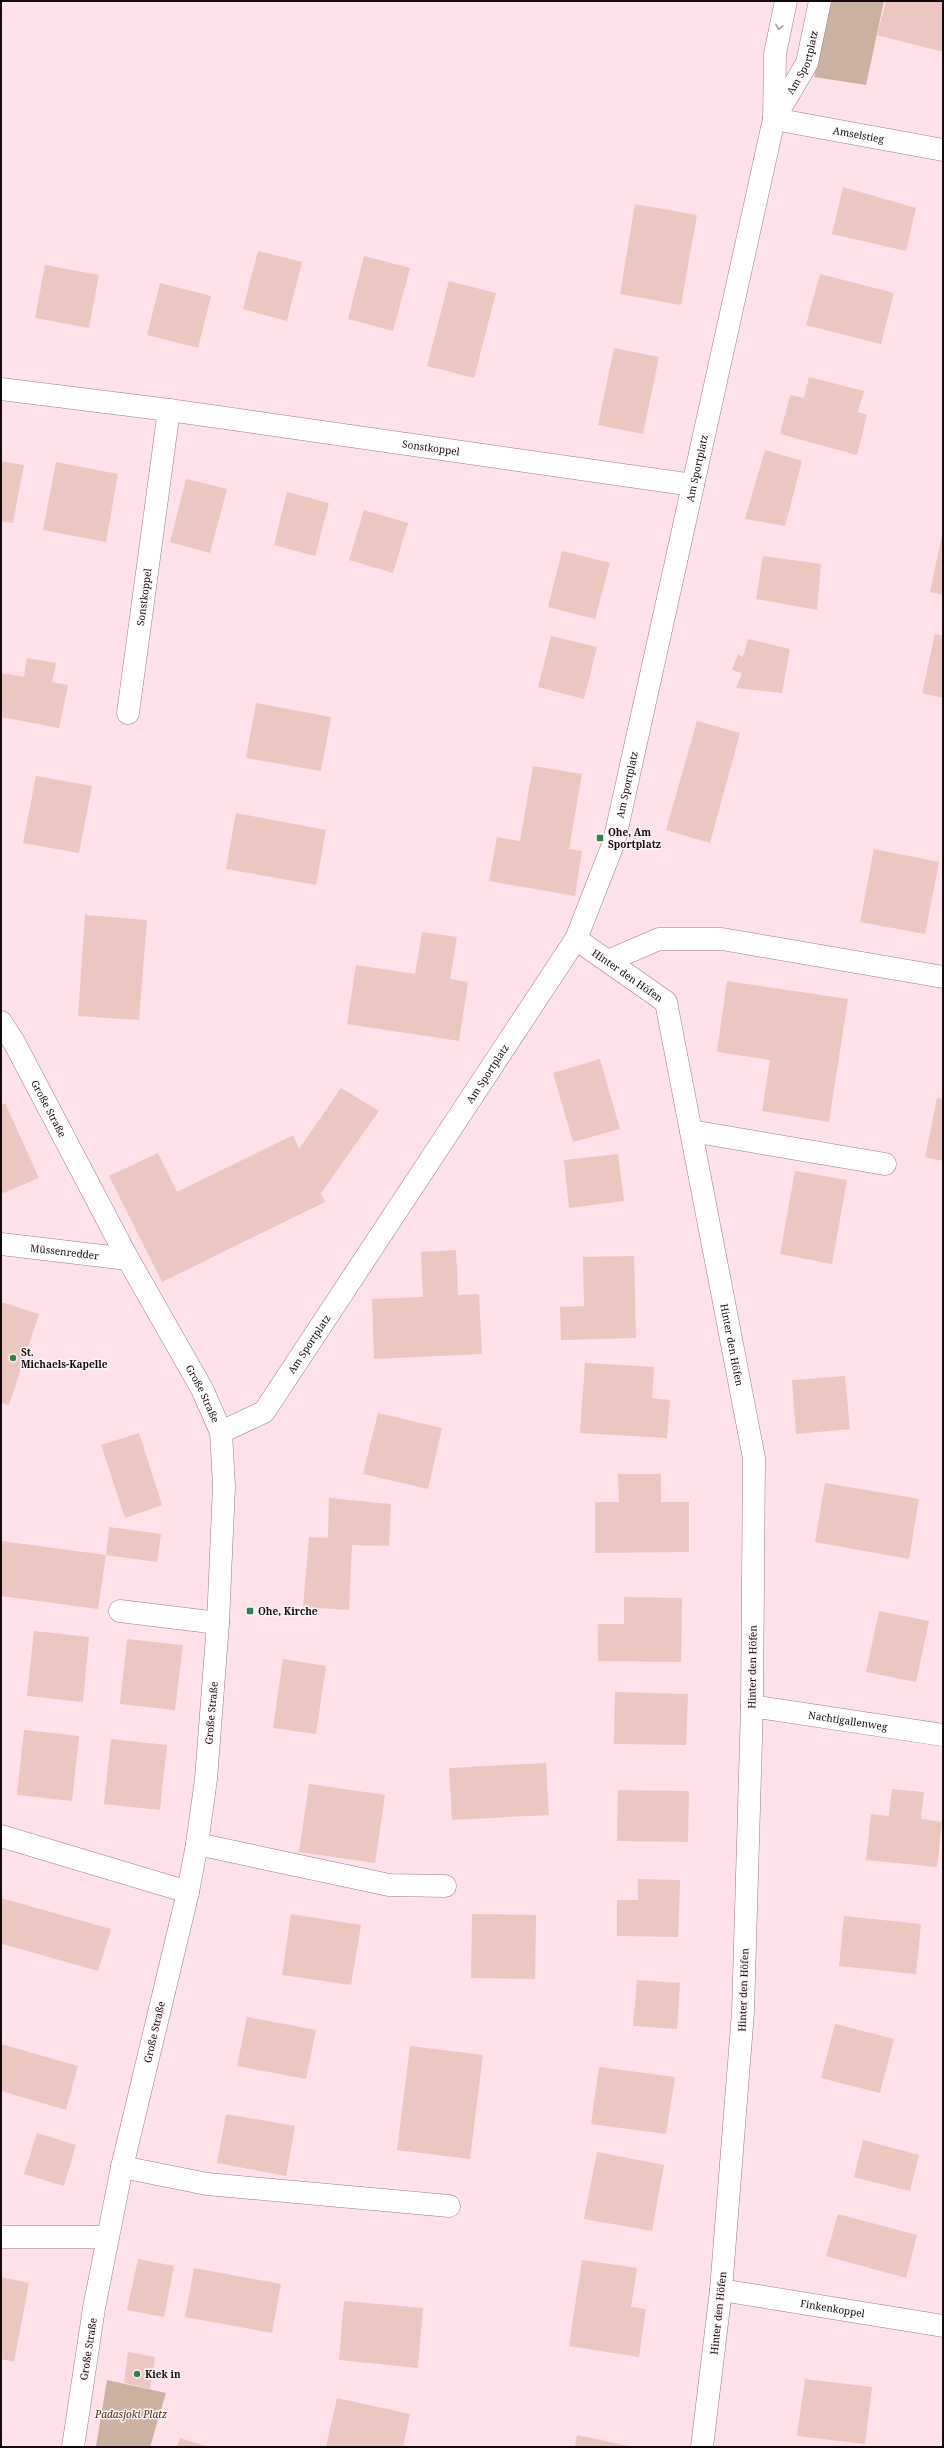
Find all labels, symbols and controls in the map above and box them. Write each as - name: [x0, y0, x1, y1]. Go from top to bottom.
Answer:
- one-way arrow: [776, 24, 784, 31]
- street label: Am Sportplatz: [783, 29, 821, 97]
- street label: Amselstieg: [832, 123, 886, 146]
- street label: Am Sportplatz: [682, 433, 711, 503]
- street label: Sonstkoppel: [401, 436, 461, 459]
- street label: Sonstkoppel: [133, 567, 155, 627]
- street label: Am Sportplatz: [612, 750, 641, 819]
- place label: Ohe, Am Sportplatz: [608, 825, 661, 851]
- marker: Ohe, Am Sportplatz: [595, 833, 605, 843]
- street label: Hinter den Höfen: [589, 945, 666, 1005]
- street label: Am Sportplatz: [463, 1041, 512, 1106]
- street label: Große Straße: [28, 1077, 70, 1140]
- street label: Müssenredder: [29, 1241, 100, 1263]
- street label: Hinter den Höfen: [717, 1302, 747, 1388]
- street label: Am Sportplatz: [284, 1312, 334, 1376]
- place label: St. Michaels-Kapelle: [21, 1345, 108, 1371]
- marker: St. Michaels-Kapelle: [8, 1353, 18, 1363]
- street label: Große Straße: [183, 1362, 223, 1425]
- place label: Ohe, Kirche: [258, 1604, 318, 1618]
- marker: Ohe, Kirche: [245, 1606, 255, 1616]
- street label: Hinter den Höfen: [744, 1625, 760, 1709]
- street label: Große Straße: [201, 1681, 221, 1745]
- street label: Nachtigallenweg: [807, 1708, 889, 1734]
- street label: Hinter den Höfen: [735, 1947, 751, 2032]
- street label: Große Straße: [140, 2000, 168, 2064]
- street label: Hinter den Höfen: [707, 2270, 729, 2355]
- street label: Finkenkoppel: [799, 2296, 866, 2320]
- street label: Große Straße: [76, 2317, 100, 2381]
- place label: Kiek in: [145, 2367, 181, 2381]
- marker: Kiek in: [132, 2369, 142, 2379]
- park label: Padasjoki Platz: [94, 2407, 167, 2421]

